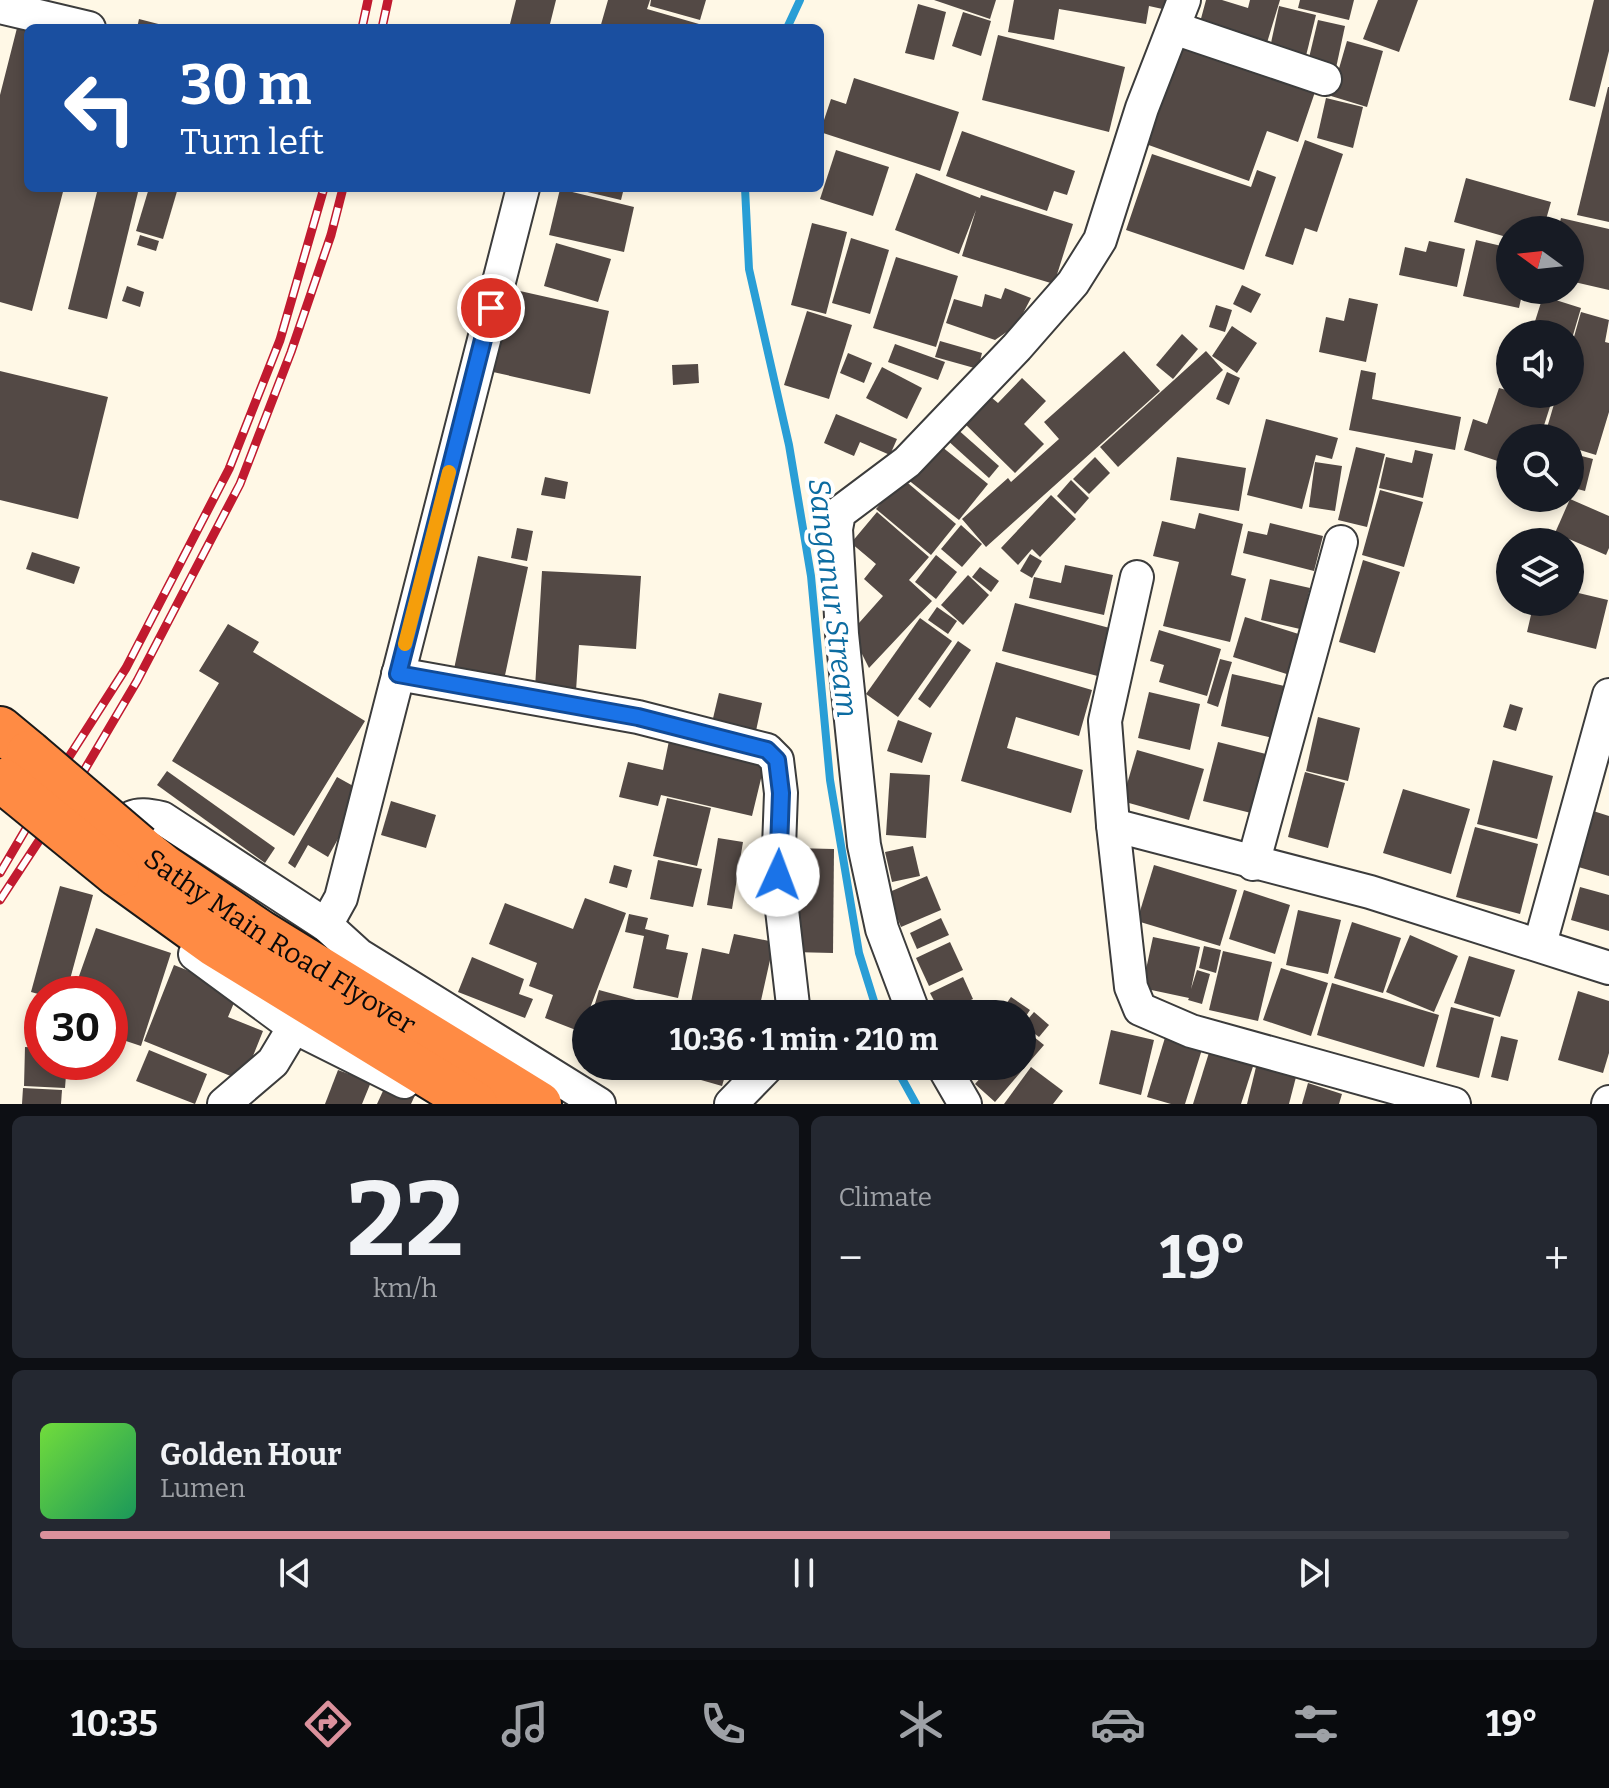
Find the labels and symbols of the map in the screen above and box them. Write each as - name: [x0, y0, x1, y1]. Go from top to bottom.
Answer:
- north arrow: [1496, 216, 1584, 304]
- pin: [457, 274, 525, 342]
- water label: Sanganur Stream: [800, 476, 866, 720]
- position arrow: [736, 833, 820, 917]
- street label: Sathy Main Road Flyover: [138, 842, 422, 1041]
- speed limit sign: 30: [24, 976, 128, 1080]

